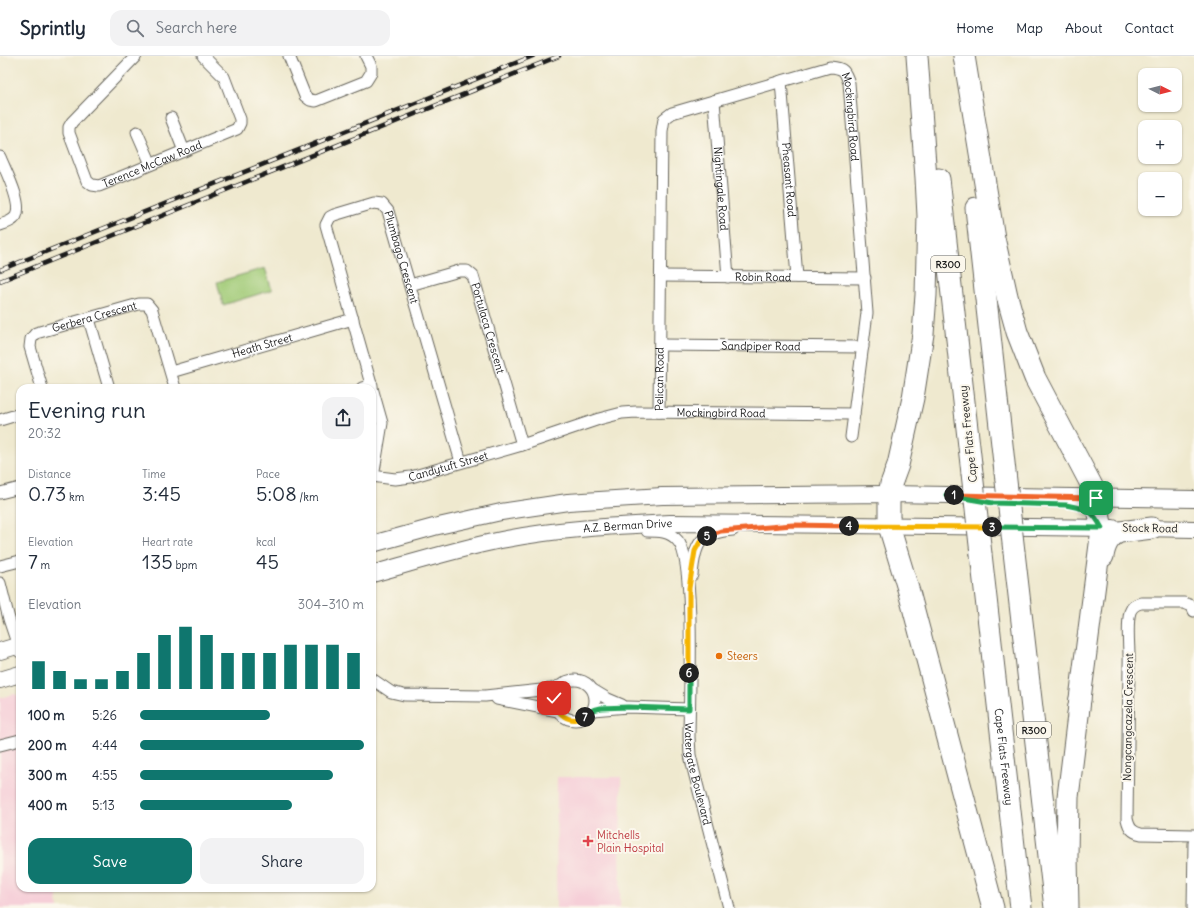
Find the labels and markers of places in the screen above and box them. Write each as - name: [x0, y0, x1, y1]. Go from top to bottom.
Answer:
- pin: [1079, 481, 1113, 515]
- pin: 1: [944, 485, 964, 505]
- pin: 4: [839, 516, 859, 536]
- pin: 3: [982, 517, 1002, 537]
- pin: 5: [697, 526, 717, 546]
- place label: Steers: [727, 649, 758, 663]
- marker: Steers: [714, 651, 724, 661]
- pin: 6: [679, 663, 699, 683]
- pin: [537, 681, 571, 715]
- pin: 7: [575, 707, 595, 727]
- place label: Mitchells Plain Hospital: [597, 828, 664, 855]
- marker: Mitchells Plain Hospital: [582, 835, 594, 847]

